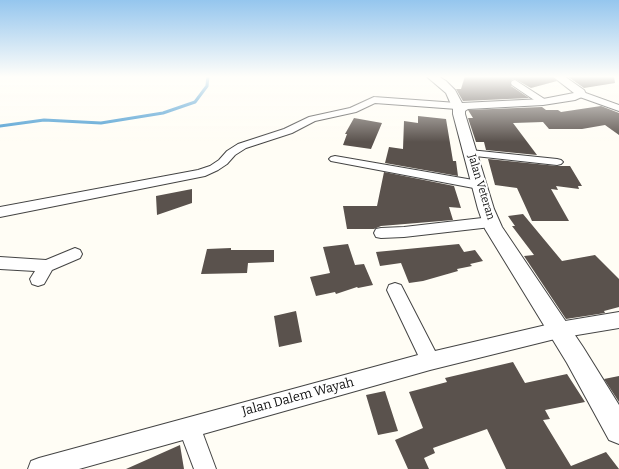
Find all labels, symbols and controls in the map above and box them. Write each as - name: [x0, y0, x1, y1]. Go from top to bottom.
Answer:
- street label: Jalan Veteran: [465, 153, 497, 221]
- street label: Jalan Dalem Wayah: [240, 375, 356, 419]

